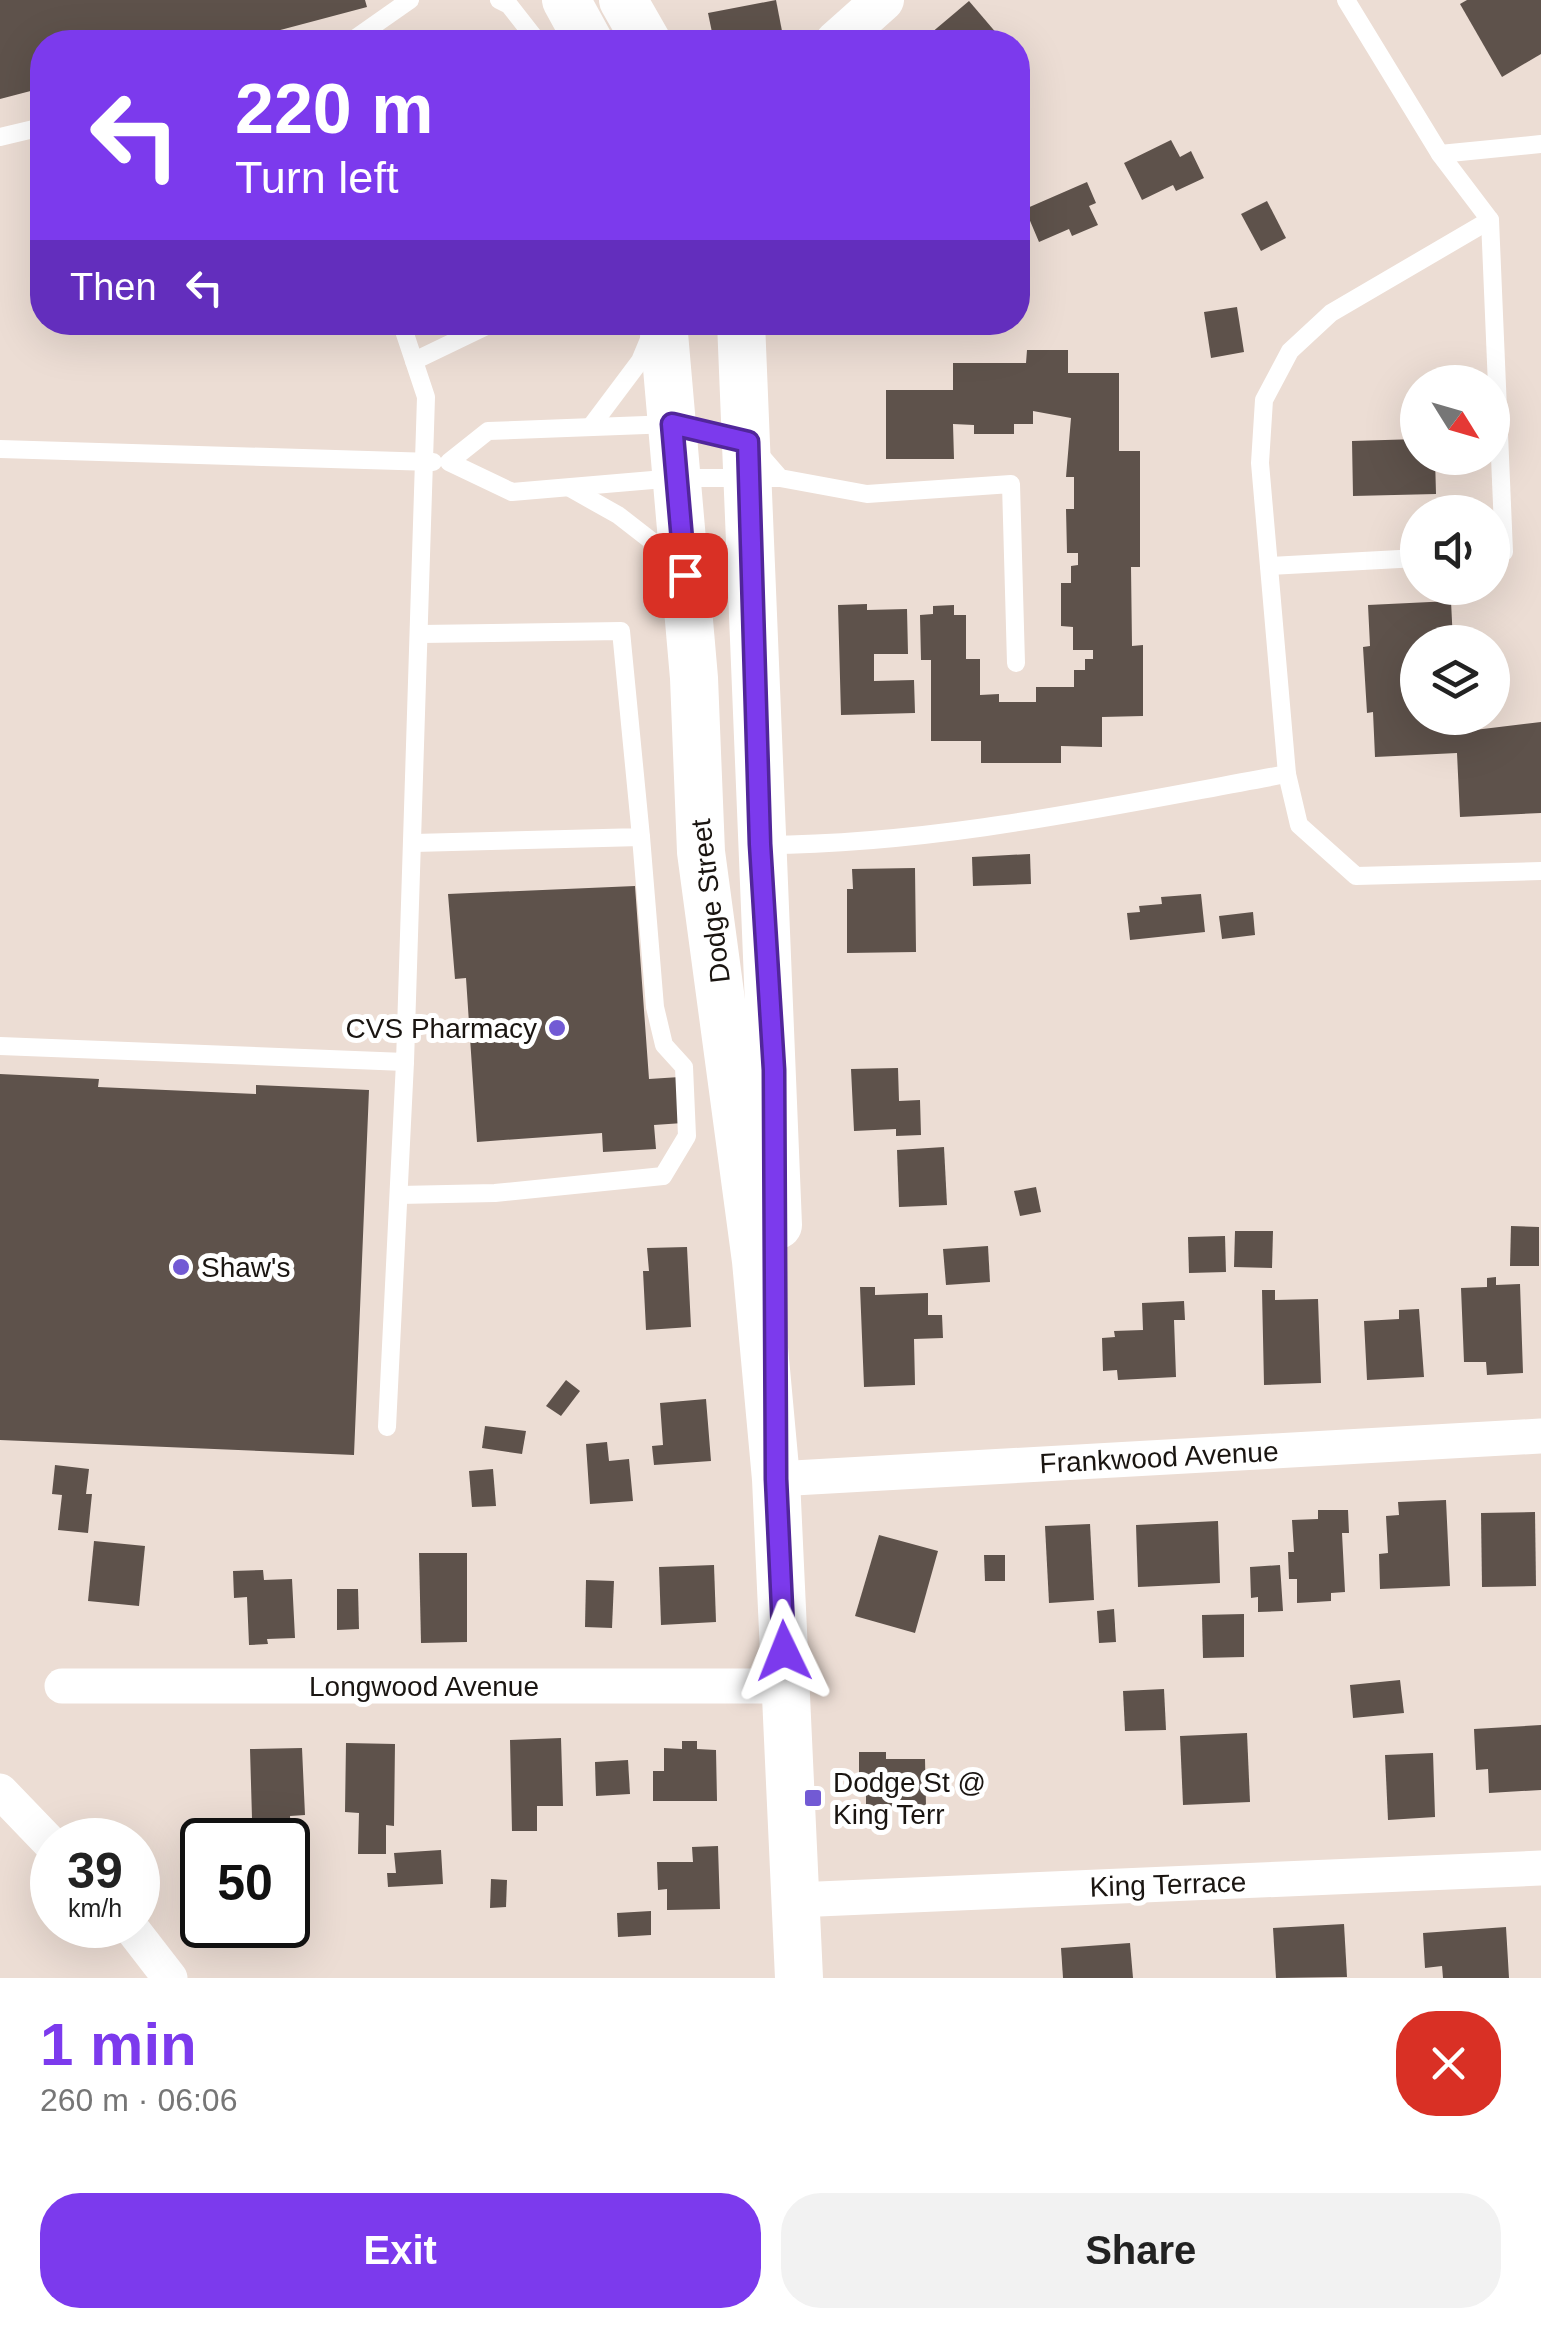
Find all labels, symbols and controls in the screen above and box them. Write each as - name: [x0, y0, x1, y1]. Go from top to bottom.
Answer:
- icon: left: [70, 70, 200, 200]
- text: 220 m: [235, 70, 433, 148]
- text: Turn left: [235, 152, 398, 203]
- icon: left: [177, 260, 232, 315]
- text: Then: [70, 266, 157, 308]
- north arrow: [1400, 365, 1510, 475]
- map controls: [1400, 365, 1510, 735]
- button: sound: [1400, 495, 1510, 605]
- pin: [643, 533, 728, 618]
- icon: arrive: [658, 548, 713, 603]
- button: layers: [1400, 625, 1510, 735]
- street label: Dodge Street: [685, 817, 736, 985]
- place label: CVS Pharmacy: [346, 1013, 537, 1044]
- marker: CVS Pharmacy: [546, 1017, 568, 1039]
- place label: Shaw's: [201, 1252, 290, 1283]
- marker: Shaw's: [170, 1256, 192, 1278]
- street label: Frankwood Avenue: [1039, 1436, 1279, 1479]
- position arrow: [732, 1599, 836, 1703]
- street label: Longwood Avenue: [309, 1671, 539, 1702]
- place label: Dodge St @ King Terr: [833, 1767, 986, 1830]
- marker: Dodge St @ King Terr: [802, 1787, 824, 1809]
- speed limit sign: 50: [180, 1818, 310, 1948]
- text: 39: [67, 1843, 123, 1899]
- street label: King Terrace: [1089, 1866, 1247, 1903]
- text: km/h: [68, 1894, 122, 1922]
- text: 1 min: [40, 2011, 197, 2078]
- button: close: [1396, 2011, 1501, 2116]
- text: 260 m · 06:06: [40, 2082, 237, 2118]
- button: Exit: [40, 2193, 761, 2308]
- button: Share: [781, 2193, 1501, 2308]

